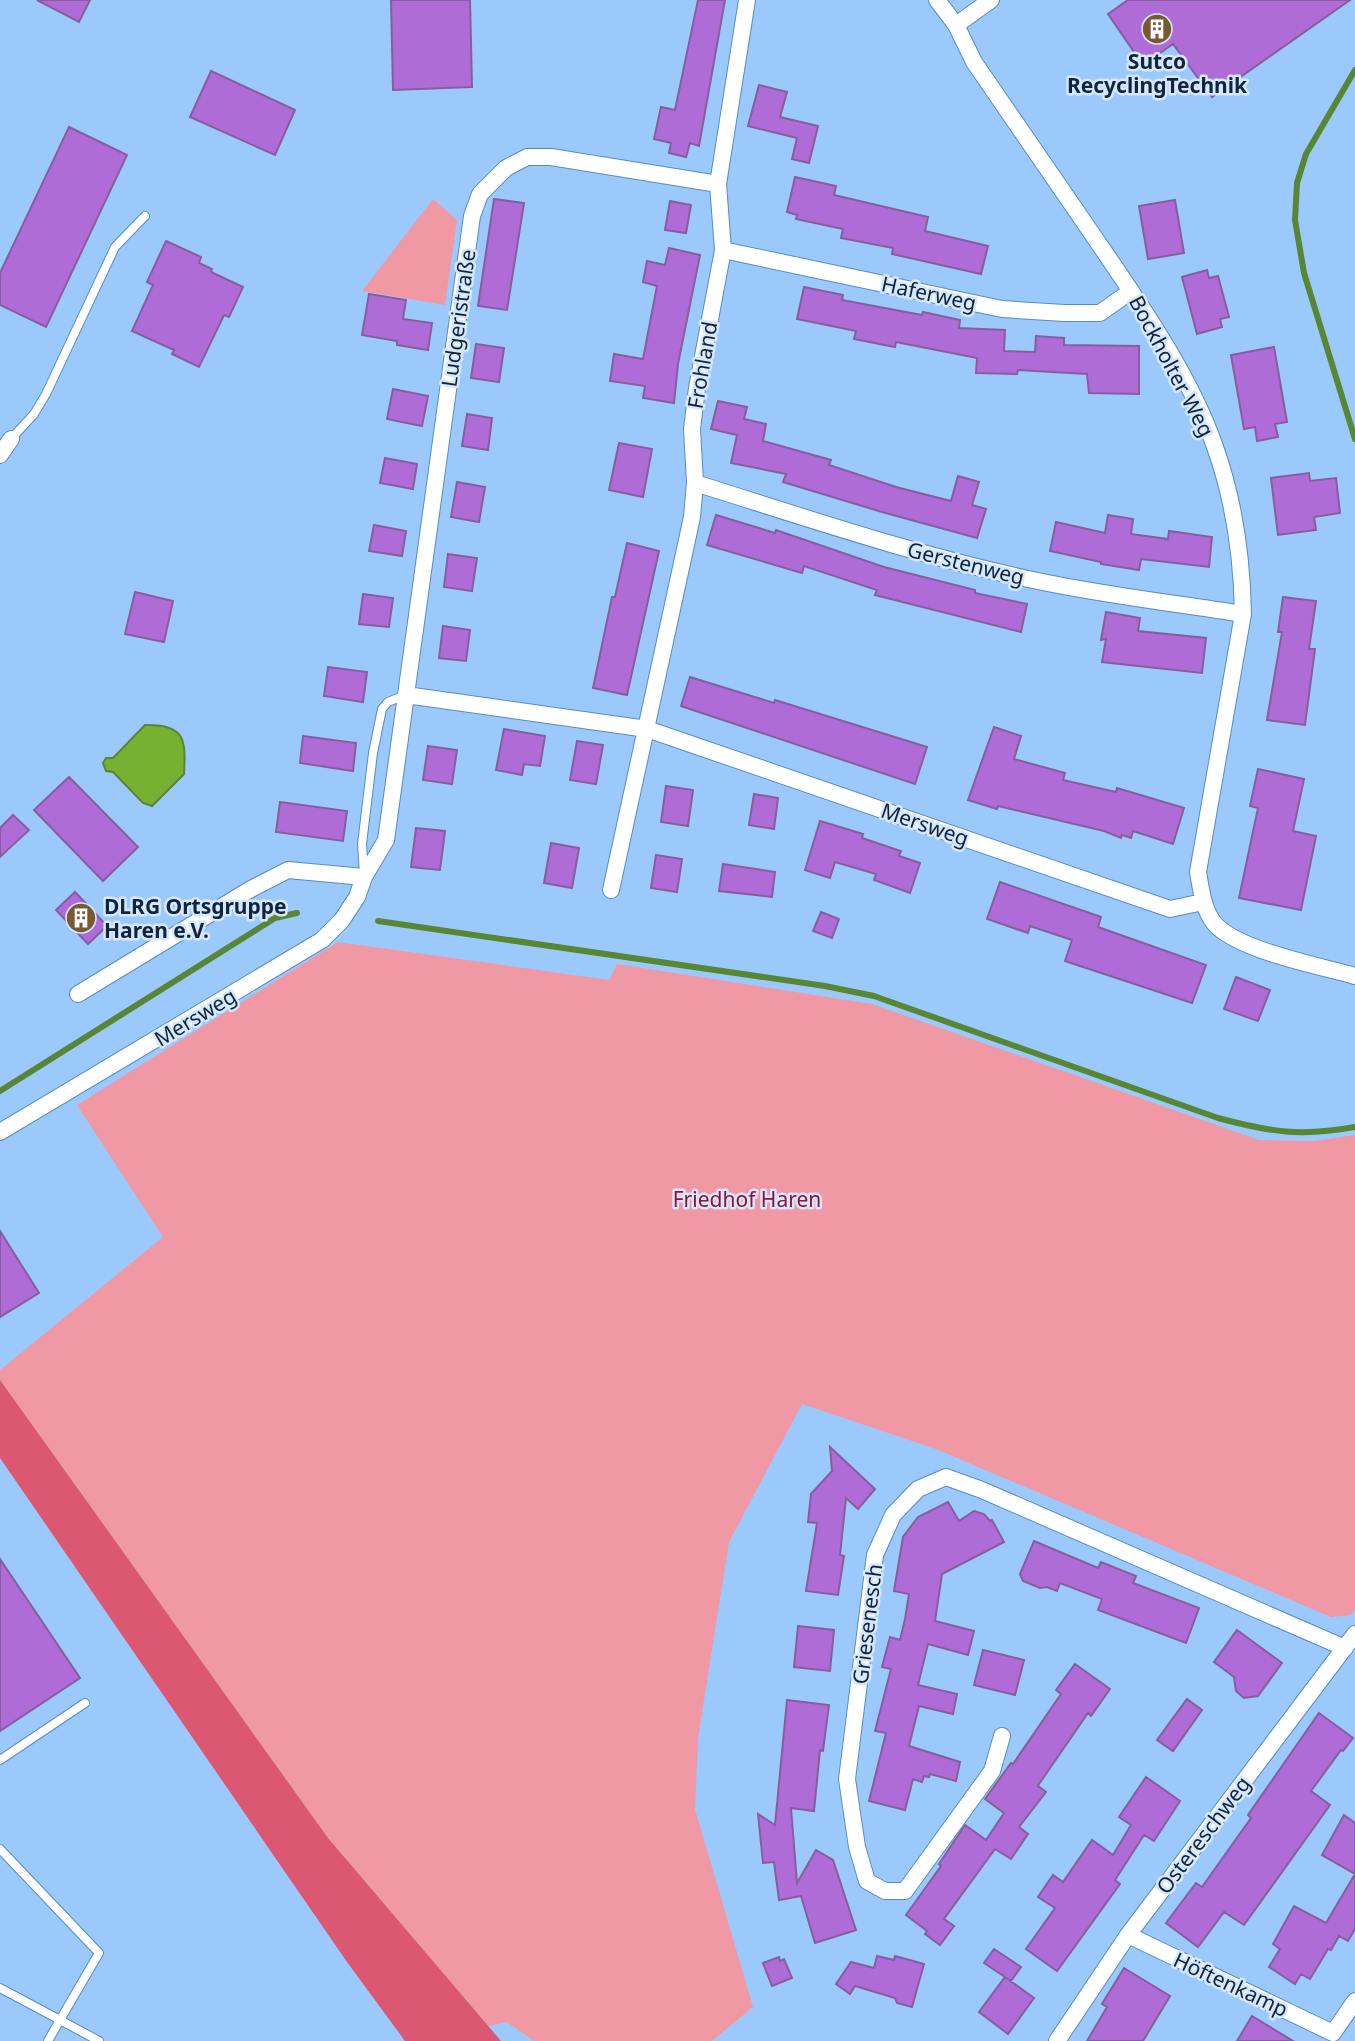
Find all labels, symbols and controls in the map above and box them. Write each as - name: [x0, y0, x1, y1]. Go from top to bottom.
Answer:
- building icon: Sutco RecyclingTechnik: [1140, 12, 1174, 46]
- place label: Sutco RecyclingTechnik: [1067, 47, 1248, 99]
- street label: Ludgeristraße: [434, 247, 482, 389]
- street label: Haferweg: [879, 269, 979, 317]
- street label: Bockholter Weg: [1123, 290, 1221, 442]
- street label: Frohland: [681, 319, 723, 411]
- street label: Gerstenweg: [905, 535, 1027, 591]
- street label: Mersweg: [877, 796, 973, 852]
- place label: DLRG Ortsgruppe Haren e.V.: [104, 892, 287, 944]
- building icon: DLRG Ortsgruppe Haren e.V.: [64, 901, 98, 935]
- street label: Mersweg: [149, 982, 241, 1052]
- park label: Friedhof Haren: [673, 1185, 821, 1213]
- street label: Griesenesch: [846, 1562, 888, 1686]
- street label: Ostereschweg: [1150, 1771, 1256, 1899]
- street label: Höftenkamp: [1169, 1945, 1293, 2023]

